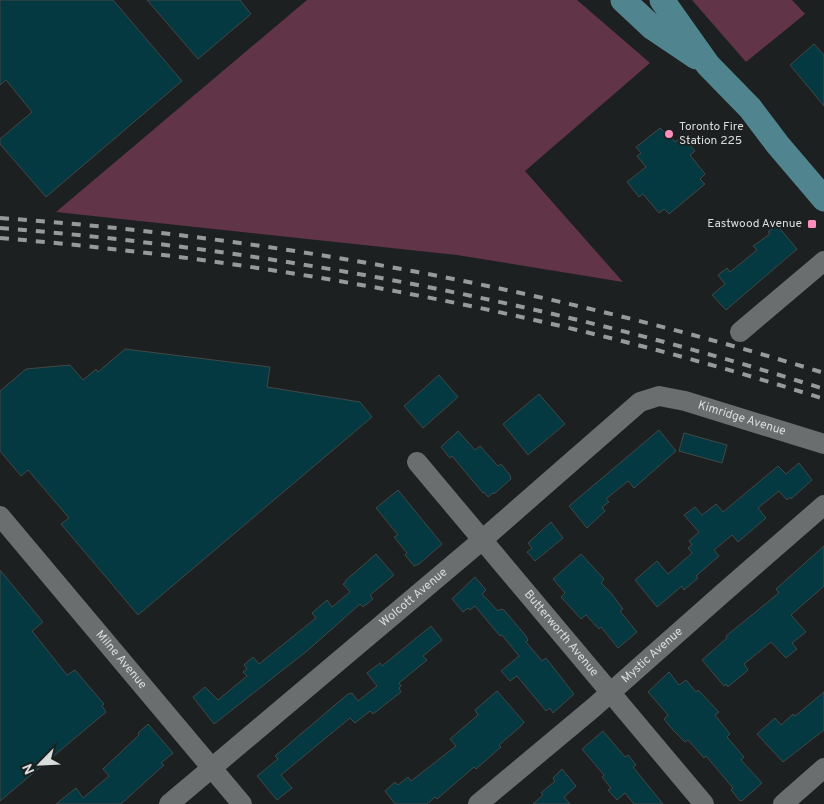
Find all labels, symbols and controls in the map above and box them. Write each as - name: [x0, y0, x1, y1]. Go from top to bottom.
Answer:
- place label: Toronto Fire Station 225: [679, 119, 744, 149]
- marker: Toronto Fire Station 225: [663, 128, 675, 140]
- place label: Eastwood Avenue: [707, 216, 802, 232]
- marker: Eastwood Avenue: [806, 218, 818, 230]
- street label: Kimridge Avenue: [696, 397, 788, 440]
- street label: Wolcott Avenue: [376, 565, 451, 631]
- street label: Butterworth Avenue: [520, 587, 602, 680]
- street label: Mystic Avenue: [618, 624, 687, 687]
- street label: Milne Avenue: [92, 627, 150, 693]
- north arrow: [15, 739, 65, 789]
- text: N: [20, 761, 39, 777]

